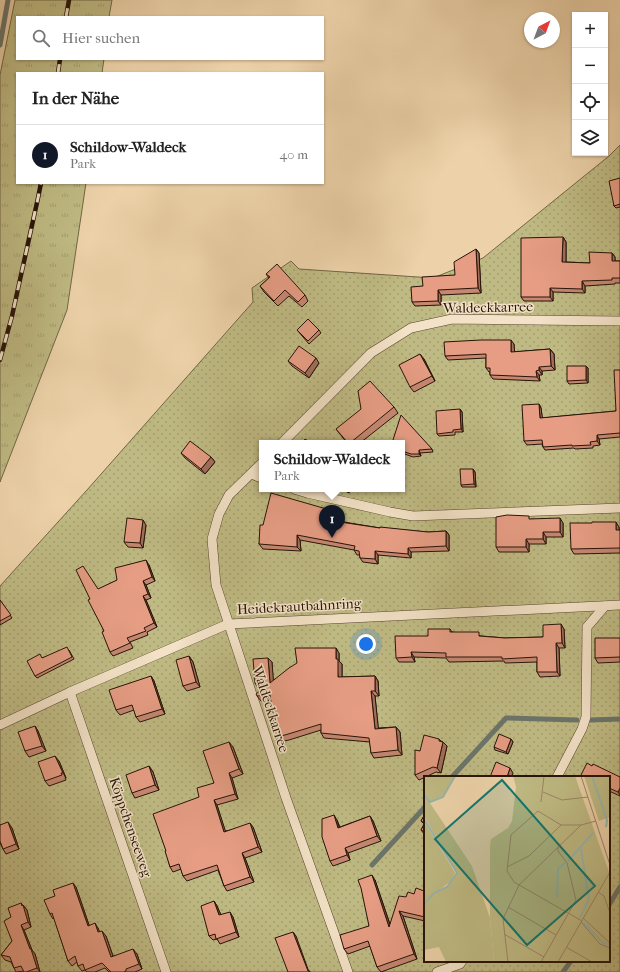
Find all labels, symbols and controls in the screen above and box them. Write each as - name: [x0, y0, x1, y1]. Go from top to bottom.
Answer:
- north arrow: [524, 12, 560, 48]
- map controls: [572, 12, 608, 156]
- button: +: [572, 12, 608, 48]
- search box: [16, 16, 324, 60]
- icon: search: [30, 27, 52, 49]
- text: Hier suchen: [62, 29, 140, 47]
- button: −: [572, 48, 608, 84]
- button: locate: [572, 84, 608, 120]
- text: In der Nähe: [32, 88, 119, 108]
- button: layers: [572, 120, 608, 156]
- text: Schildow-Waldeck: [70, 138, 186, 156]
- text: 1: [43, 147, 47, 162]
- text: 40 m: [280, 147, 308, 162]
- text: Park: [70, 156, 96, 171]
- street label: Waldeckkarree: [442, 298, 533, 317]
- popup: [259, 440, 405, 492]
- text: Schildow-Waldeck: [274, 450, 390, 468]
- text: Park: [274, 468, 300, 483]
- pin: 1: [319, 505, 345, 538]
- street label: Heidekrautbahnring: [236, 595, 362, 618]
- your location: [356, 634, 376, 654]
- street label: Waldeckkarree: [248, 663, 293, 755]
- street label: Köppchenseeweg: [105, 775, 156, 880]
- inset map: [424, 776, 610, 962]

